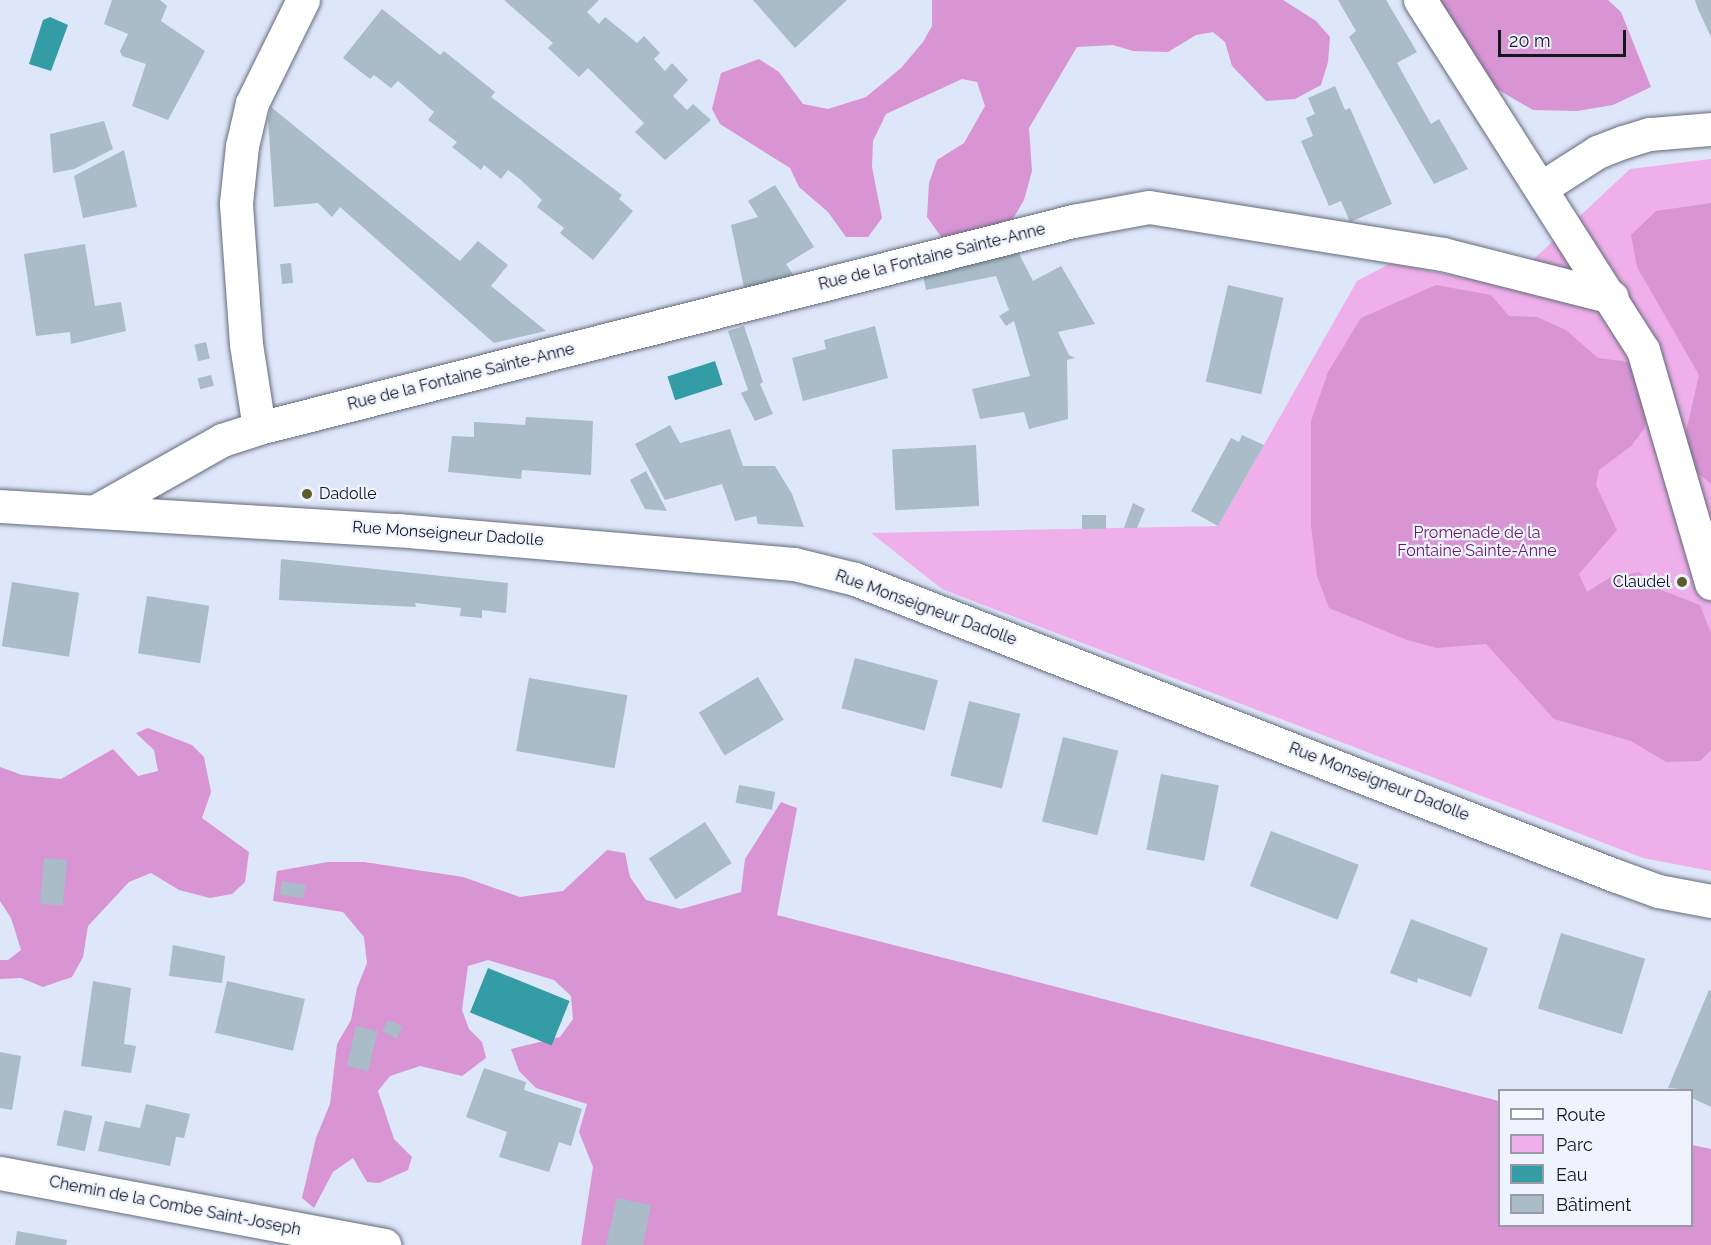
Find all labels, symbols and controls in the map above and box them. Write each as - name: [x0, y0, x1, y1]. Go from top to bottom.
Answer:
- scale bar: [1501, 18, 1628, 56]
- text: 20 m: [1509, 30, 1551, 51]
- street label: Rue de la Fontaine Sainte-Anne: [817, 219, 1047, 295]
- street label: Rue de la Fontaine Sainte-Anne: [346, 339, 576, 415]
- place label: Dadolle: [319, 484, 377, 504]
- marker: Dadolle: [300, 487, 314, 501]
- street label: Rue Monseigneur Dadolle: [351, 518, 545, 550]
- park label: Promenade de la Fontaine Sainte-Anne: [1397, 523, 1557, 561]
- street label: Rue Monseigneur Dadolle: [832, 566, 1020, 650]
- place label: Claudel: [1613, 572, 1670, 592]
- marker: Claudel: [1675, 575, 1689, 589]
- street label: Rue Monseigneur Dadolle: [1286, 739, 1472, 825]
- legend: [1498, 1089, 1693, 1227]
- text: Route: [1556, 1104, 1605, 1125]
- text: Parc: [1556, 1134, 1593, 1155]
- text: Eau: [1556, 1164, 1587, 1185]
- street label: Chemin de la Combe Saint-Joseph: [47, 1172, 303, 1240]
- text: Bâtiment: [1556, 1194, 1631, 1215]

